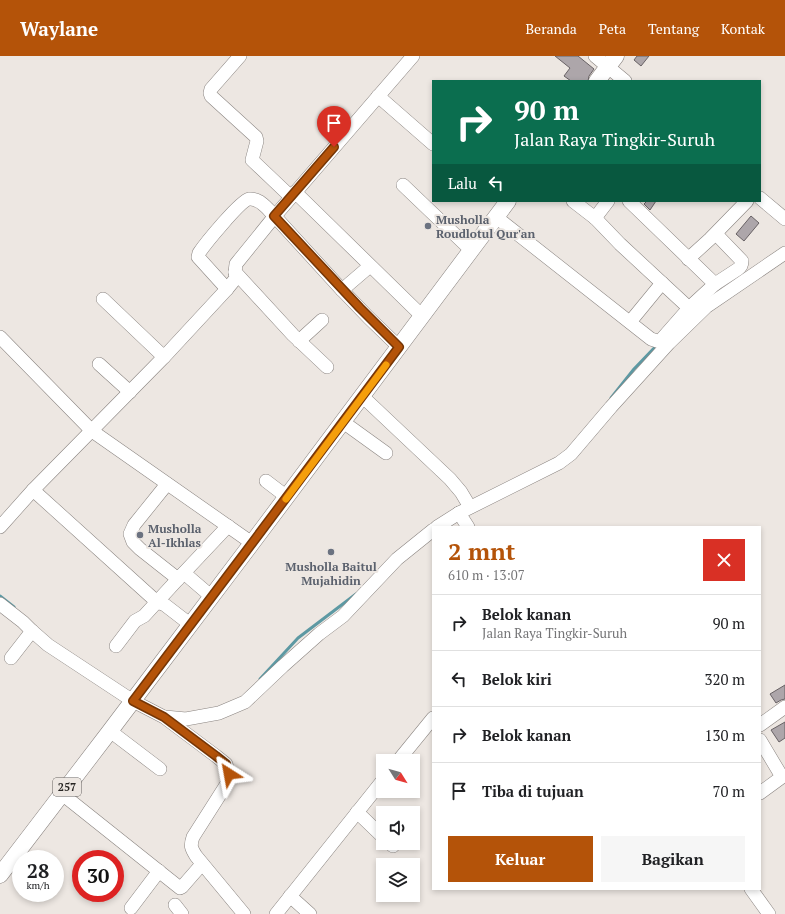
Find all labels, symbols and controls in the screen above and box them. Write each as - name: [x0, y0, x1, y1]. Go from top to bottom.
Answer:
- text: Waylane: [20, 16, 98, 41]
- text: Beranda: [525, 19, 577, 38]
- text: Peta: [599, 19, 626, 38]
- text: Tentang: [648, 19, 699, 38]
- text: Kontak: [721, 19, 765, 38]
- text: 90 m: [514, 91, 579, 128]
- icon: right: [448, 96, 500, 148]
- pin: [317, 106, 351, 147]
- icon: arrive: [323, 112, 345, 134]
- text: Jalan Raya Tingkir-Suruh: [514, 127, 715, 151]
- icon: left: [485, 172, 507, 194]
- text: Lalu: [448, 173, 477, 193]
- place label: Musholla Roudlotul Qur'an: [436, 212, 535, 241]
- marker: Musholla Roudlotul Qur'an: [423, 221, 433, 231]
- place label: Musholla Al-Ikhlas: [148, 521, 202, 550]
- marker: Musholla Al-Ikhlas: [135, 530, 145, 540]
- text: 2 mnt: [448, 535, 515, 567]
- button: close: [703, 539, 745, 581]
- marker: Musholla Baitul Mujahidin: [326, 547, 336, 557]
- place label: Musholla Baitul Mujahidin: [285, 559, 377, 588]
- text: 610 m · 13:07: [448, 566, 525, 584]
- text: Belok kanan: [482, 604, 571, 624]
- icon: right: [448, 612, 470, 634]
- text: 90 m: [712, 613, 745, 633]
- text: Jalan Raya Tingkir-Suruh: [482, 624, 627, 642]
- icon: left: [448, 668, 470, 690]
- text: Belok kiri: [482, 669, 552, 689]
- text: 320 m: [704, 669, 745, 689]
- icon: right: [448, 724, 470, 746]
- text: Belok kanan: [482, 725, 571, 745]
- text: 130 m: [704, 725, 745, 745]
- position arrow: [208, 753, 250, 795]
- north arrow: [376, 754, 420, 798]
- map controls: [376, 754, 420, 902]
- road number: 257: [53, 778, 81, 796]
- icon: arrive: [448, 780, 470, 802]
- text: Tiba di tujuan: [482, 781, 584, 801]
- text: 70 m: [712, 781, 745, 801]
- button: sound: [376, 806, 420, 850]
- button: Keluar: [448, 836, 593, 882]
- button: Bagikan: [601, 836, 745, 882]
- speed limit sign: 30: [72, 850, 124, 902]
- text: 28: [27, 857, 49, 884]
- button: layers: [376, 858, 420, 902]
- text: km/h: [26, 879, 50, 892]

